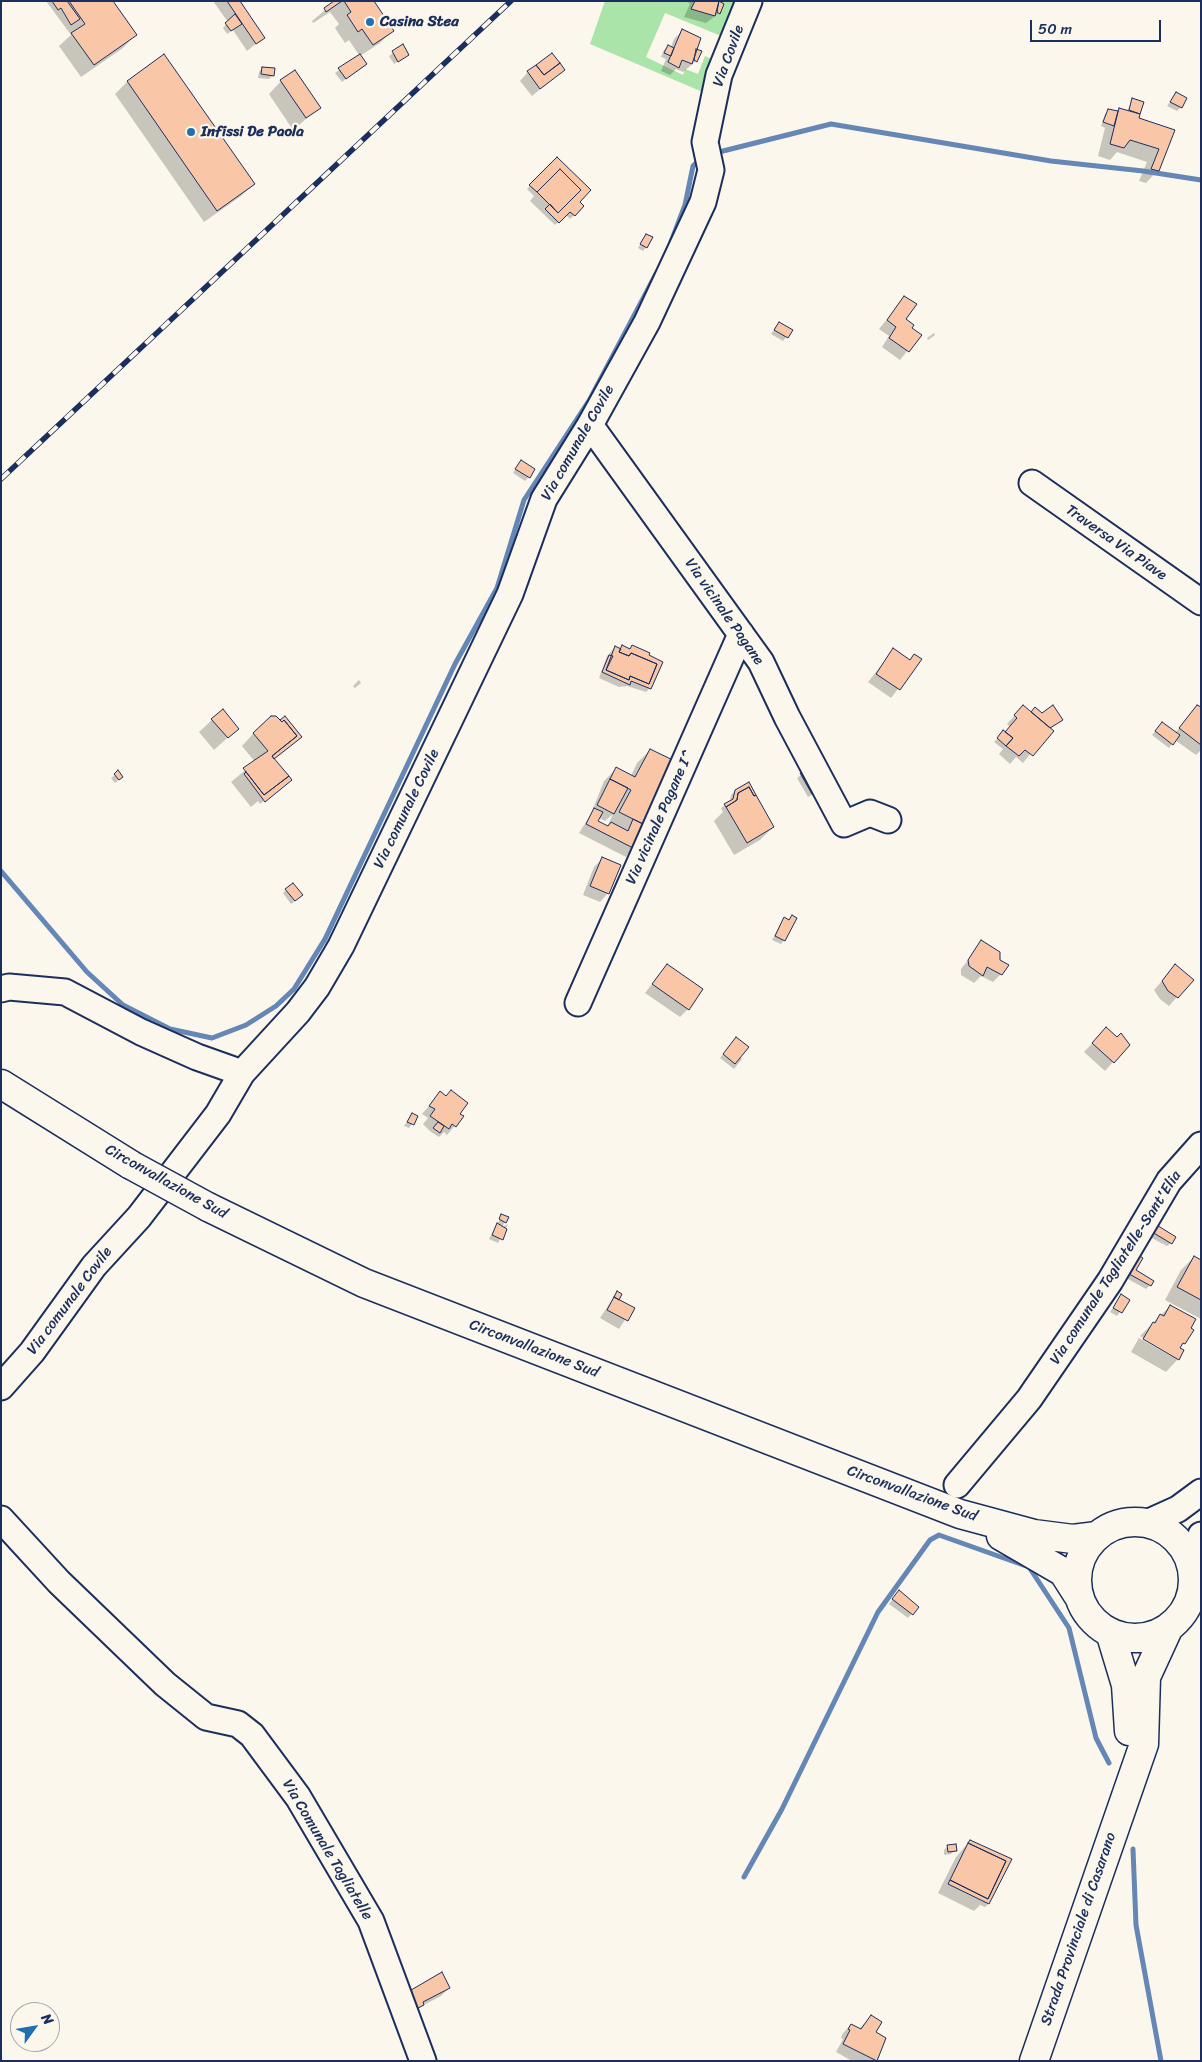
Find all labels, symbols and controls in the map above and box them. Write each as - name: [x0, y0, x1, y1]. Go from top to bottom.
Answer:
- scale bar: [1032, 10, 1163, 42]
- place label: Casina Stea: [380, 13, 459, 31]
- marker: Casina Stea: [364, 16, 376, 28]
- text: 50 m: [1038, 16, 1072, 42]
- street label: Via Covile: [710, 23, 748, 89]
- place label: Infissi De Paola: [201, 123, 304, 141]
- marker: Infissi De Paola: [185, 126, 197, 138]
- street label: Via comunale Covile: [538, 382, 618, 504]
- street label: Traversa Via Piave: [1062, 501, 1170, 585]
- street label: Via vicinale Pagane: [681, 555, 767, 669]
- street label: Via comunale Covile: [370, 746, 444, 872]
- street label: Via vicinale Pagane I^: [622, 749, 698, 887]
- street label: Circonvallazione Sud: [102, 1141, 230, 1223]
- street label: Via comunale Tagliatelle-Sant'Elia: [1047, 1168, 1185, 1368]
- street label: Via comunale Covile: [24, 1244, 116, 1358]
- street label: Circonvallazione Sud: [467, 1316, 601, 1382]
- street label: Circonvallazione Sud: [844, 1462, 980, 1526]
- street label: Via Comunale Tagliatelle: [278, 1777, 376, 1923]
- street label: Strada Provinciale di Casarano: [1037, 1830, 1121, 2028]
- north arrow: [10, 2002, 60, 2052]
- text: N: [34, 2009, 60, 2030]

